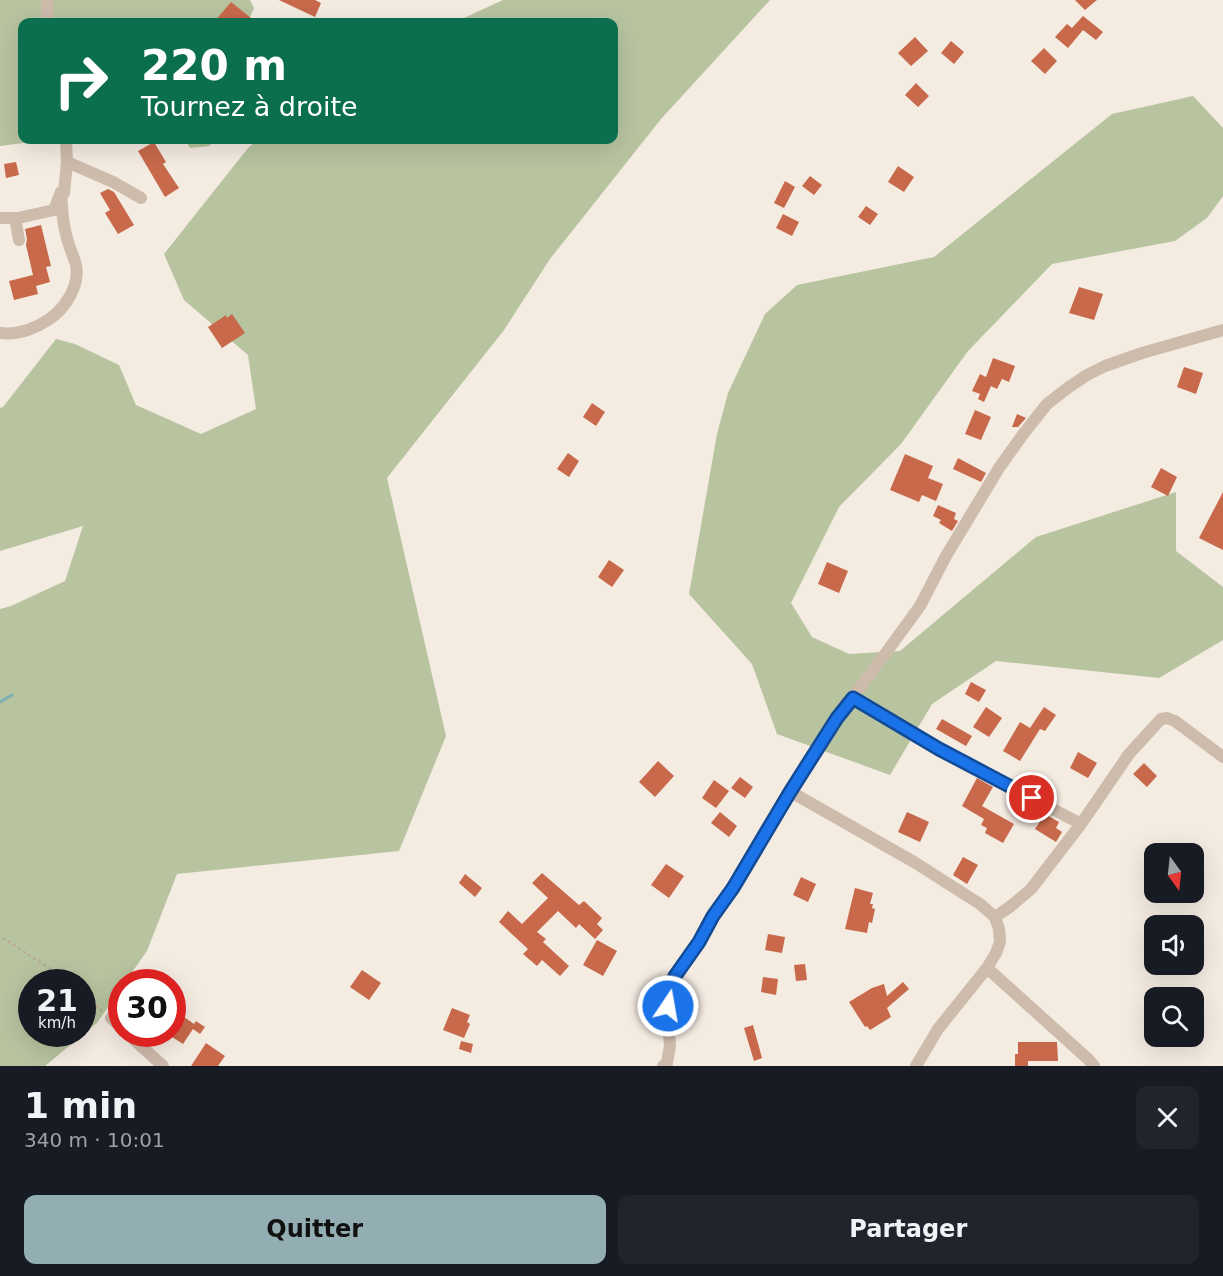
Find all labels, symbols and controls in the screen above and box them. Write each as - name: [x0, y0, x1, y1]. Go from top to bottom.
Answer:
- text: 220 m: [141, 41, 287, 90]
- icon: right: [42, 42, 120, 120]
- text: Tournez à droite: [141, 91, 358, 122]
- pin: [1006, 772, 1057, 823]
- icon: arrive: [1015, 781, 1048, 814]
- north arrow: [1144, 843, 1204, 903]
- map controls: [1144, 843, 1204, 1047]
- button: sound: [1144, 915, 1204, 975]
- speed limit sign: 30: [108, 969, 186, 1047]
- position arrow: [636, 974, 700, 1038]
- text: 21: [36, 983, 78, 1018]
- button: search: [1144, 987, 1204, 1047]
- text: km/h: [38, 1014, 76, 1032]
- text: 1 min: [24, 1085, 137, 1126]
- button: close: [1136, 1086, 1199, 1149]
- text: 340 m · 10:01: [24, 1128, 165, 1152]
- button: Quitter: [24, 1195, 606, 1264]
- button: Partager: [618, 1195, 1199, 1264]

